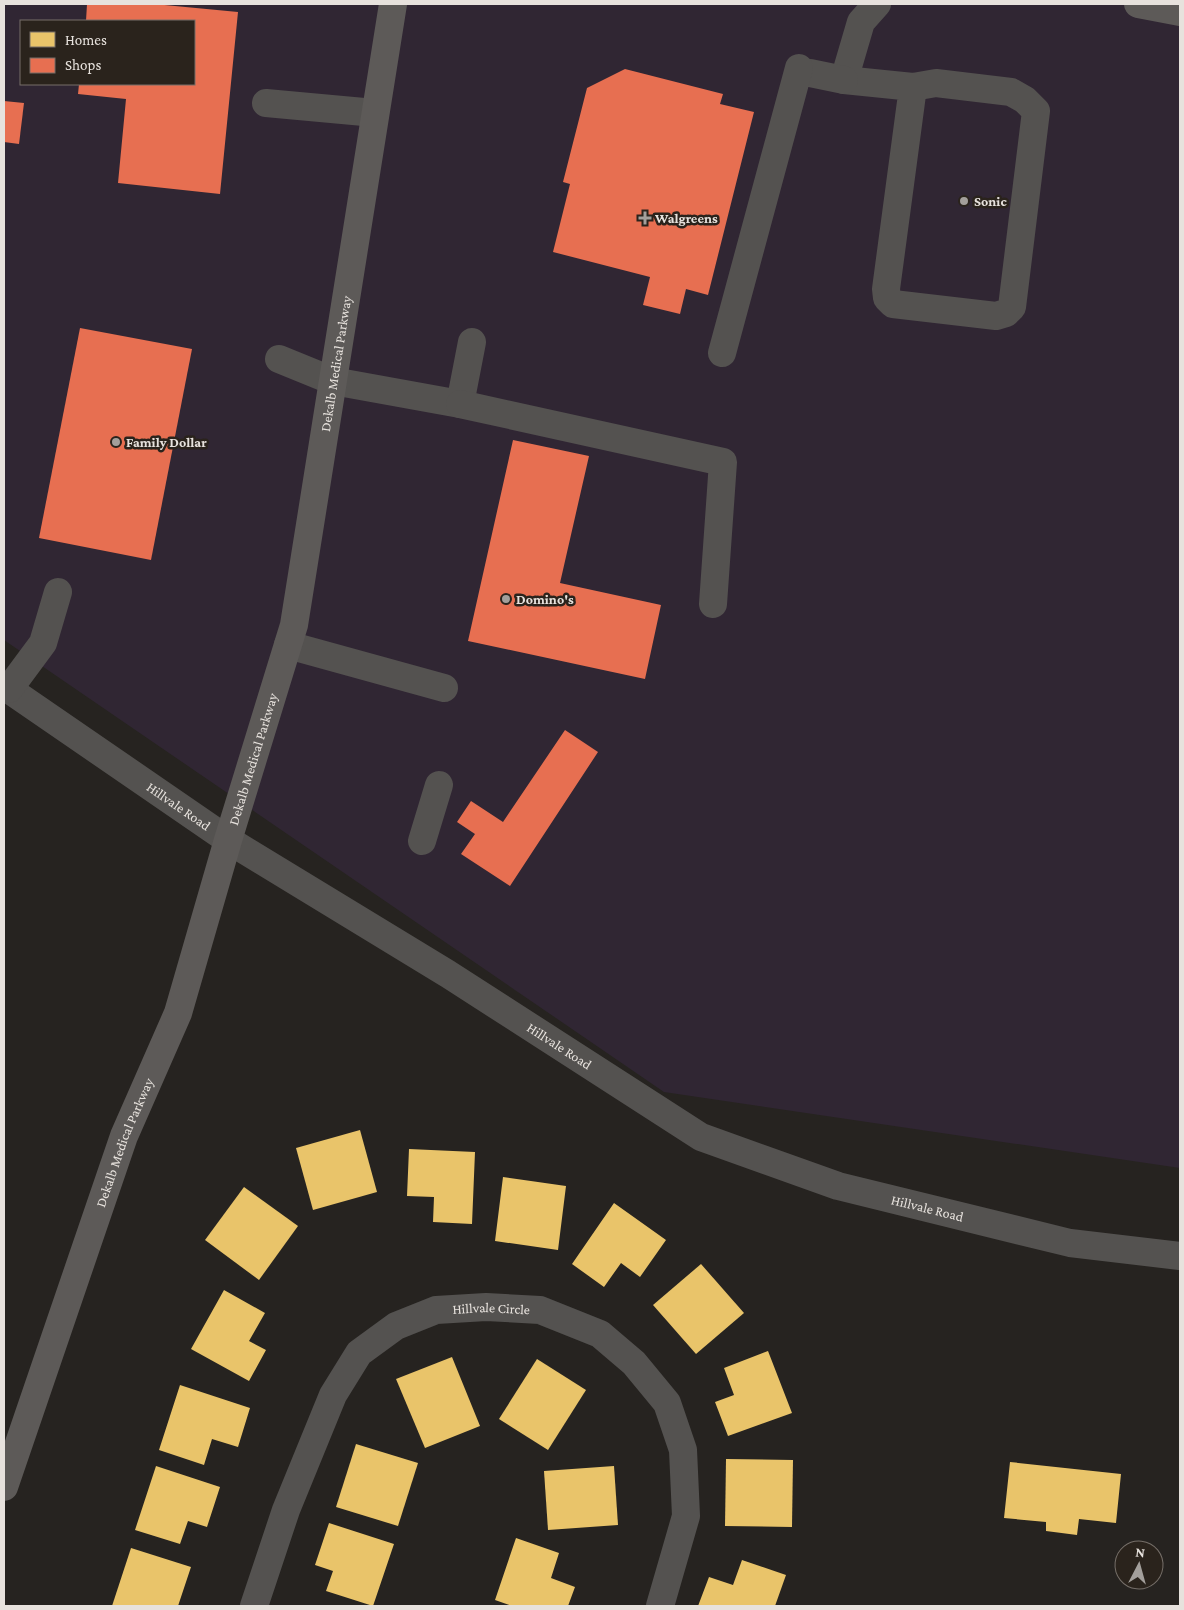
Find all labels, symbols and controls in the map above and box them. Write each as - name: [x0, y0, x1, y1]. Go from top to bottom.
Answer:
- legend: [20, 20, 195, 85]
- text: Homes: [65, 32, 107, 48]
- text: Shops: [65, 57, 101, 74]
- place label: Sonic: [974, 193, 1007, 209]
- marker: Sonic: [958, 195, 970, 207]
- place label: Walgreens: [654, 210, 718, 226]
- marker: Walgreens: [639, 212, 651, 224]
- street label: Dekalb Medical Parkway: [317, 294, 354, 433]
- place label: Family Dollar: [126, 434, 207, 450]
- marker: Family Dollar: [110, 436, 122, 448]
- place label: Domino's: [516, 591, 574, 607]
- marker: Domino's: [500, 593, 512, 605]
- street label: Dekalb Medical Parkway: [225, 691, 281, 827]
- street label: Hillvale Road: [144, 779, 214, 834]
- street label: Hillvale Road: [524, 1019, 595, 1073]
- street label: Dekalb Medical Parkway: [92, 1075, 157, 1209]
- street label: Hillvale Road: [890, 1191, 966, 1225]
- street label: Hillvale Circle: [452, 1299, 530, 1317]
- north arrow: [1114, 1540, 1164, 1590]
- text: N: [1135, 1544, 1146, 1561]

